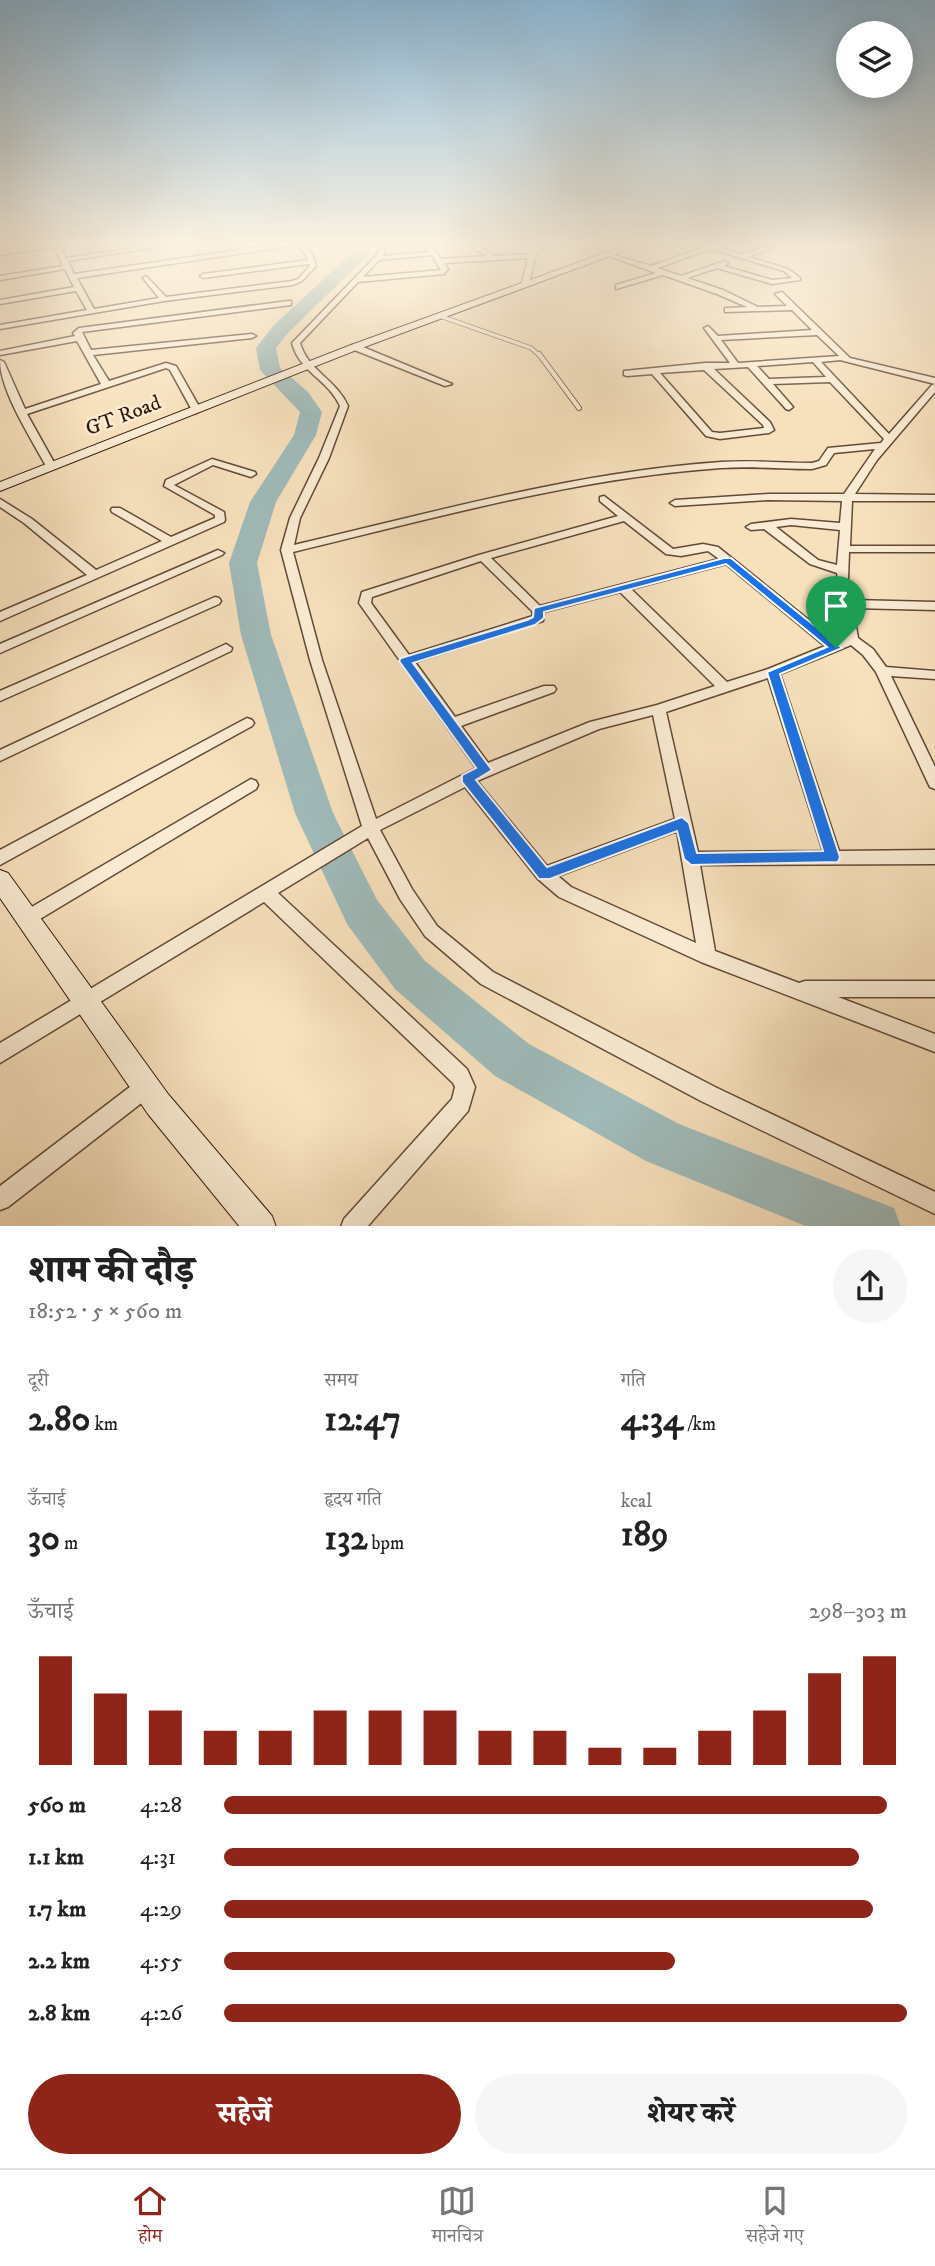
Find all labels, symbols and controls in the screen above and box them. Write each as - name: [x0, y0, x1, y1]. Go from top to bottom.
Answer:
- map controls: [836, 21, 913, 98]
- button: layers: [836, 21, 913, 98]
- street label: GT Road: [82, 390, 165, 442]
- pin: [806, 576, 866, 648]
- icon: arrive: [817, 587, 855, 625]
- text: शाम की दौड़: [28, 1247, 194, 1295]
- button: share: [833, 1249, 907, 1323]
- text: 18:52 · 5 × 560 m: [28, 1297, 182, 1326]
- text: दूरी: [28, 1369, 49, 1392]
- text: समय: [324, 1369, 358, 1392]
- text: गति: [621, 1369, 646, 1392]
- text: 2.80: [28, 1398, 90, 1442]
- text: 12:47: [324, 1398, 401, 1442]
- text: 4:34: [621, 1398, 683, 1442]
- text: km: [90, 1413, 118, 1436]
- text: /km: [683, 1413, 716, 1436]
- text: ऊँचाई: [28, 1488, 65, 1511]
- text: हृदय गति: [324, 1488, 382, 1511]
- text: kcal: [621, 1490, 652, 1513]
- text: 189: [621, 1513, 669, 1557]
- text: 30: [28, 1517, 60, 1561]
- text: 132: [324, 1517, 367, 1561]
- text: m: [60, 1532, 78, 1555]
- text: bpm: [367, 1532, 404, 1555]
- text: ऊँचाई: [28, 1597, 73, 1626]
- text: 298–303 m: [809, 1597, 907, 1626]
- text: 560 m: [28, 1791, 86, 1820]
- text: 4:28: [140, 1791, 182, 1820]
- text: 1.1 km: [28, 1843, 84, 1872]
- text: 4:31: [140, 1843, 176, 1872]
- text: 1.7 km: [28, 1895, 86, 1924]
- text: 4:29: [140, 1895, 182, 1924]
- text: 2.2 km: [28, 1947, 90, 1976]
- text: 4:55: [140, 1947, 182, 1976]
- text: 2.8 km: [28, 1999, 90, 2028]
- text: 4:26: [140, 1999, 183, 2028]
- button: सहेजें: [28, 2074, 461, 2154]
- button: शेयर करें: [475, 2074, 907, 2154]
- tab: होम: [131, 2182, 169, 2254]
- tab: मानचित्र: [432, 2182, 483, 2254]
- tab: सहेजे गए: [746, 2182, 804, 2254]

